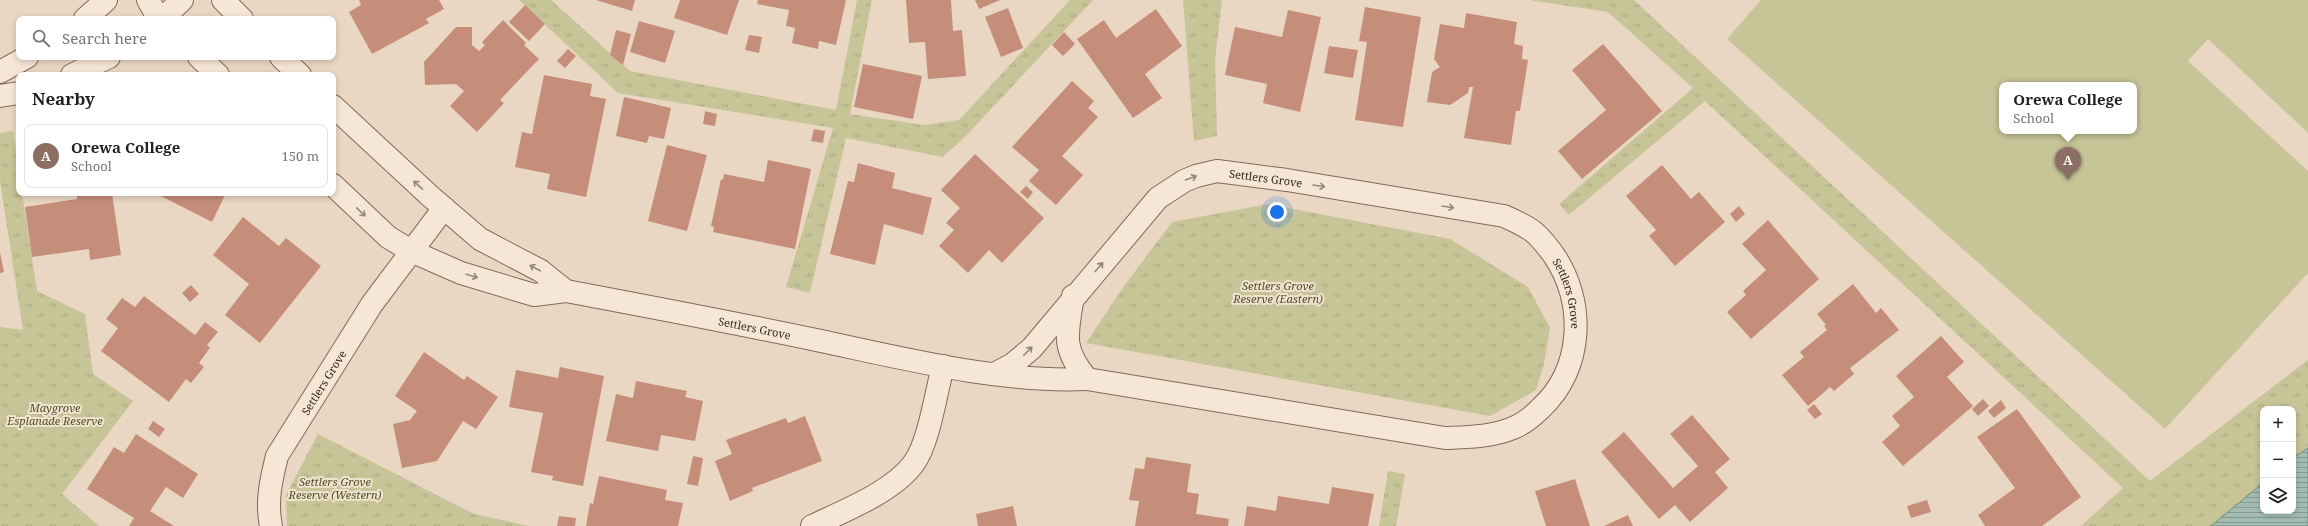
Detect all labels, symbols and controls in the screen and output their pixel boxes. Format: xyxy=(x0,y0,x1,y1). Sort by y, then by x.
search box xyxy=(16,16,336,60)
icon: search xyxy=(30,27,52,49)
text: Search here xyxy=(62,28,147,48)
popup xyxy=(1999,82,2137,134)
text: Nearby xyxy=(32,87,95,110)
text: Orewa College xyxy=(2013,89,2123,109)
text: School xyxy=(2013,109,2054,127)
text: Orewa College xyxy=(71,137,180,157)
text: A xyxy=(41,147,51,165)
text: 150 m xyxy=(282,147,319,165)
pin: A xyxy=(2055,147,2081,180)
text: School xyxy=(71,157,112,175)
street label: Settlers Grove xyxy=(1228,165,1304,190)
one-way arrow xyxy=(1185,174,1197,182)
one-way arrow xyxy=(413,180,423,190)
one-way arrow xyxy=(1313,182,1326,190)
your location xyxy=(1267,202,1287,222)
one-way arrow xyxy=(1441,203,1454,211)
one-way arrow xyxy=(356,207,366,216)
street label: Settlers Grove xyxy=(1550,255,1583,329)
one-way arrow xyxy=(1094,262,1103,272)
one-way arrow xyxy=(529,263,541,271)
one-way arrow xyxy=(465,273,478,280)
park label: Settlers Grove Reserve (Eastern) xyxy=(1232,278,1323,306)
street label: Settlers Grove xyxy=(717,313,792,342)
street label: Settlers Grove xyxy=(297,347,349,417)
one-way arrow xyxy=(1023,347,1032,357)
park label: Maygrove Esplanade Reserve xyxy=(6,400,103,428)
map controls xyxy=(2260,406,2296,514)
button: + xyxy=(2260,406,2296,442)
button: − xyxy=(2260,442,2296,478)
park label: Settlers Grove Reserve (Western) xyxy=(288,474,382,502)
button: layers xyxy=(2260,478,2296,514)

